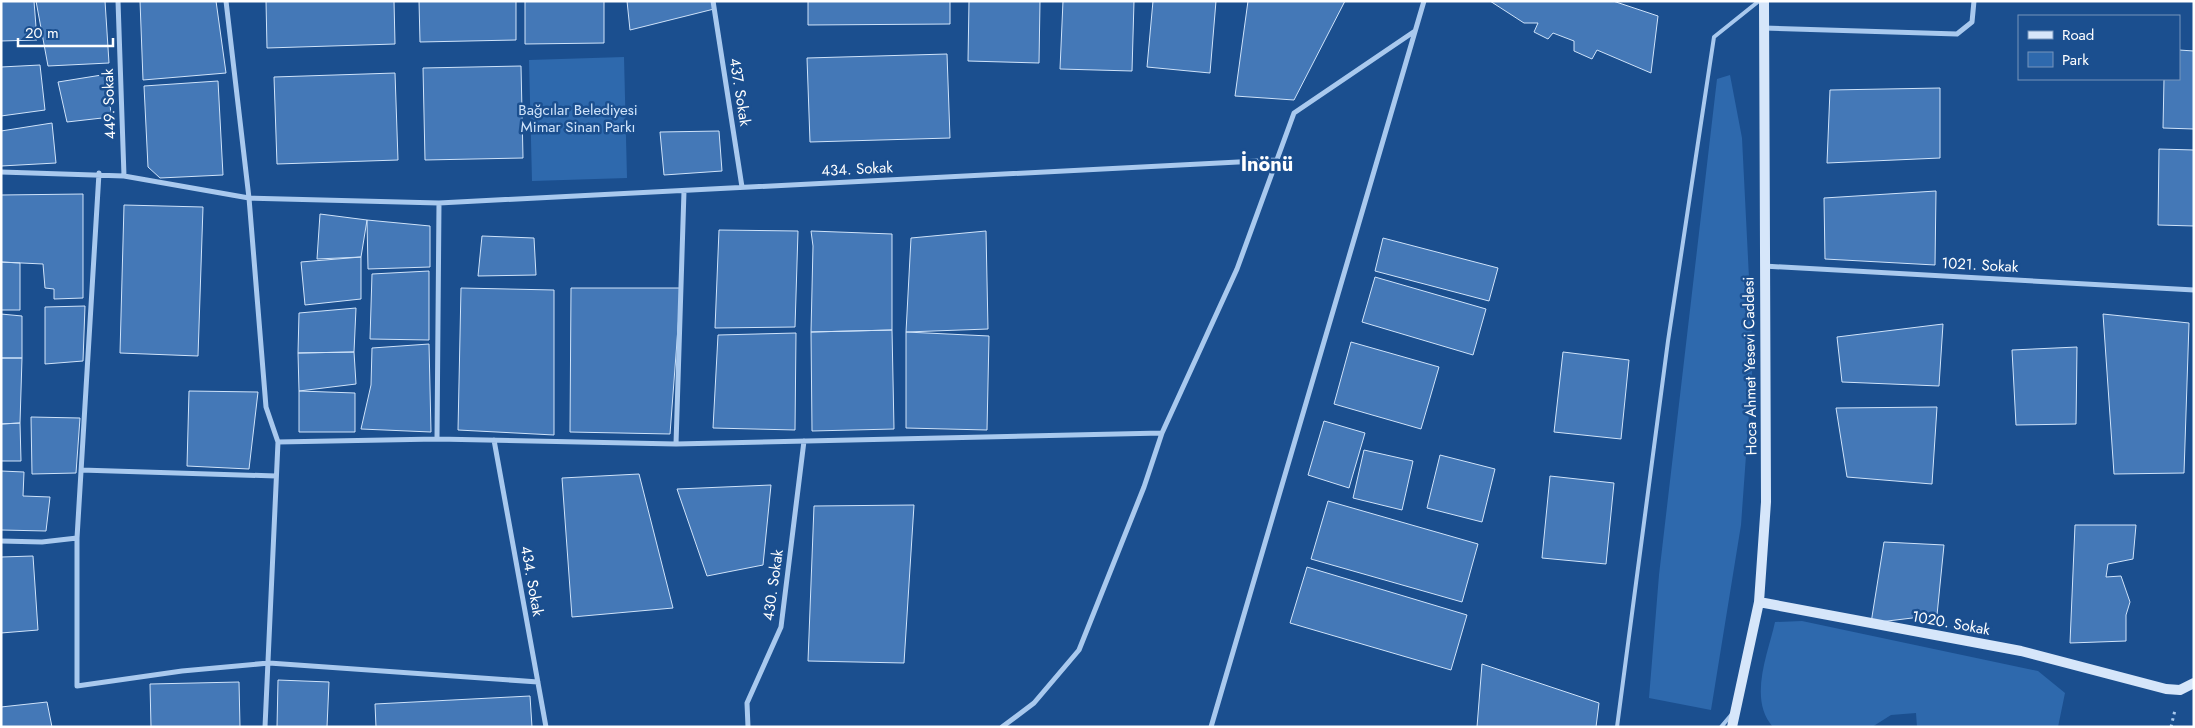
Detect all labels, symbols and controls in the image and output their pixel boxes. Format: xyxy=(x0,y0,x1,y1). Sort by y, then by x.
scale bar xyxy=(18,15,112,47)
legend xyxy=(2018,15,2180,80)
text: 20 m xyxy=(25,22,59,44)
text: Road xyxy=(2062,24,2094,46)
text: Park xyxy=(2062,49,2089,71)
street label: 437. Sokak xyxy=(724,56,756,128)
street label: 449. Sokak xyxy=(97,68,121,140)
park label: Bağcılar Belediyesi Mimar Sinan Parkı xyxy=(518,99,638,138)
district label: İnönü xyxy=(1241,150,1293,179)
street label: 434. Sokak xyxy=(821,156,894,182)
street label: 1021. Sokak xyxy=(1941,252,2019,278)
street label: Hoca Ahmet Yesevi Caddesi xyxy=(1737,277,1763,455)
street label: 434. Sokak xyxy=(515,544,549,619)
street label: 430. Sokak xyxy=(757,548,789,622)
street label: 1020. Sokak xyxy=(1910,605,1992,641)

